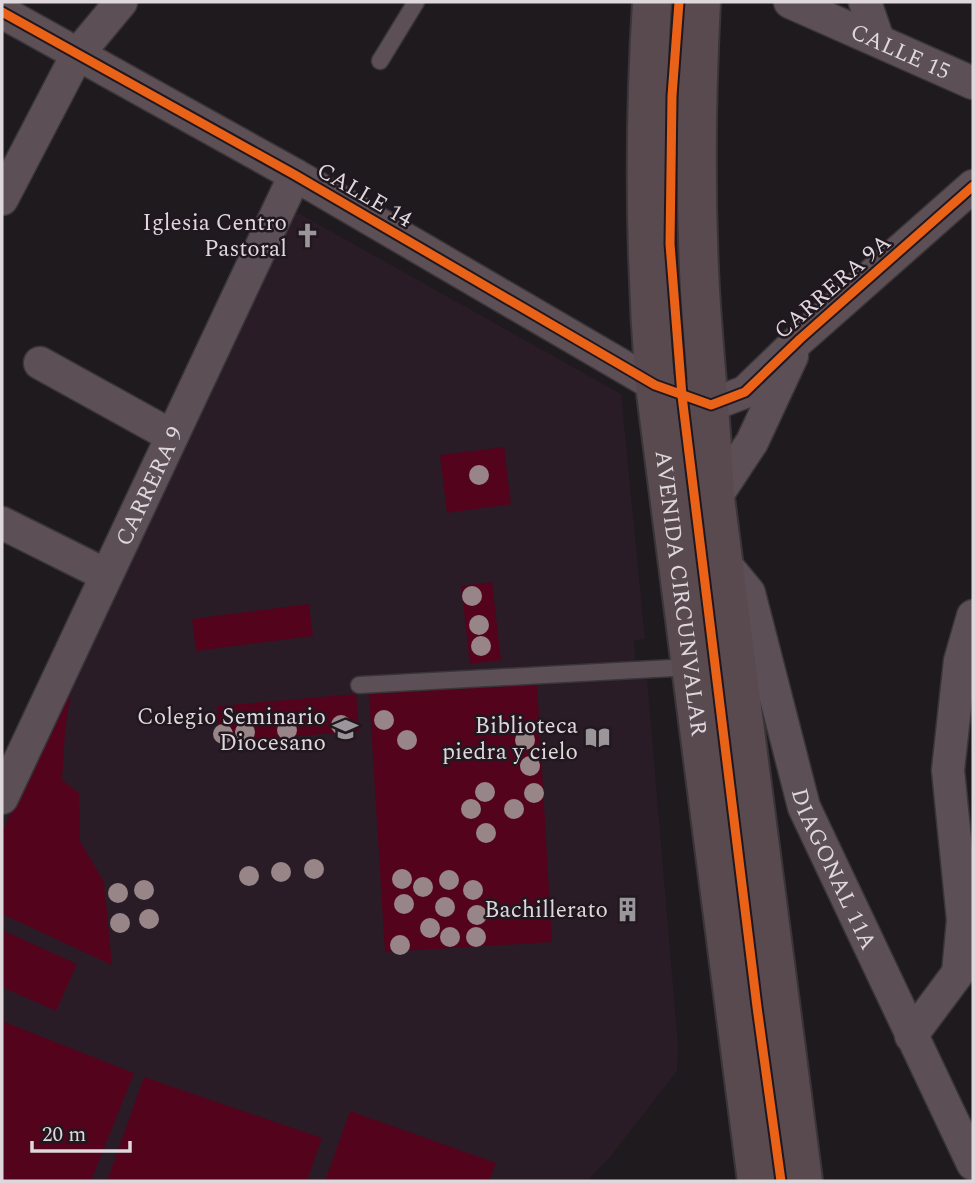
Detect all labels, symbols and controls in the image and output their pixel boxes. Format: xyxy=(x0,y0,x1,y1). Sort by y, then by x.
street label: CALLE 15 xyxy=(845,15,956,90)
street label: CALLE 14 xyxy=(310,154,419,237)
place label: Iglesia Centro Pastoral xyxy=(143,206,287,267)
church icon: Iglesia Centro Pastoral xyxy=(293,221,321,249)
street label: CARRERA 9A xyxy=(766,226,899,348)
street label: CARRERA 9 xyxy=(107,421,193,552)
street label: AVENIDA CIRCUNVALAR xyxy=(645,448,716,739)
place label: Colegio Seminario Diocesano xyxy=(137,700,326,761)
place label: Biblioteca piedra y cielo xyxy=(442,709,578,770)
school or university icon: Colegio Seminario Diocesano xyxy=(332,715,360,743)
library icon: Biblioteca piedra y cielo xyxy=(584,724,612,752)
street label: DIAGONAL 11A xyxy=(781,784,885,956)
place label: Bachillerato xyxy=(484,893,608,928)
building icon: Bachillerato xyxy=(614,895,642,923)
scale bar xyxy=(32,1110,130,1154)
text: 20 m xyxy=(42,1119,86,1151)

